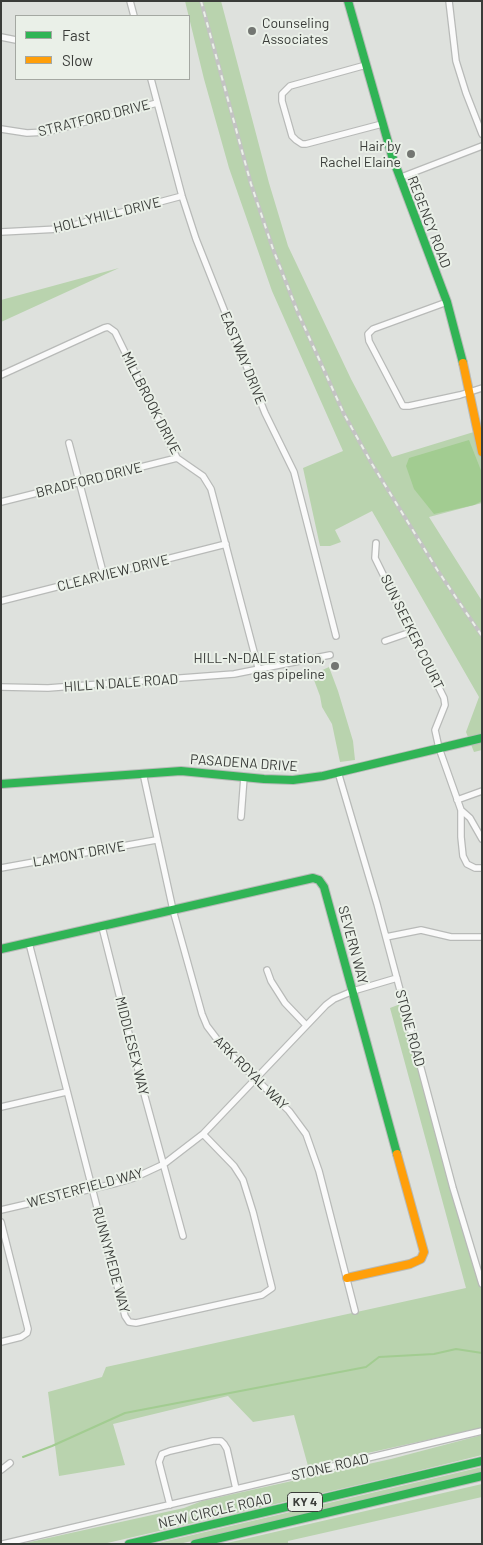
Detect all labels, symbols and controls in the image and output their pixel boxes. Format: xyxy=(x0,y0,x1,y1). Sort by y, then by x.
legend xyxy=(15,15,190,80)
place label: Counseling Associates xyxy=(262,15,329,48)
marker: Counseling Associates xyxy=(246,25,258,37)
text: Fast xyxy=(62,26,90,44)
text: Slow xyxy=(62,51,93,69)
street label: STRATFORD DRIVE xyxy=(36,96,152,140)
place label: Hair by Rachel Elaine xyxy=(320,138,401,170)
marker: Hair by Rachel Elaine xyxy=(405,148,417,160)
street label: REGENCY ROAD xyxy=(404,174,454,270)
street label: HOLLYHILL DRIVE xyxy=(51,194,163,236)
street label: EASTWAY DRIVE xyxy=(217,309,269,407)
street label: MILLBROOK DRIVE xyxy=(118,349,184,457)
street label: BRADFORD DRIVE xyxy=(34,459,144,501)
street label: CLEARVIEW DRIVE xyxy=(55,551,171,595)
street label: SUN SEEKER COURT xyxy=(377,572,447,692)
place label: HILL-N-DALE station, gas pipeline xyxy=(194,650,325,682)
marker: HILL-N-DALE station, gas pipeline xyxy=(329,660,341,672)
street label: HILL N DALE ROAD xyxy=(63,671,179,695)
street label: PASADENA DRIVE xyxy=(190,751,298,775)
street label: LAMONT DRIVE xyxy=(32,838,126,870)
street label: SEVERN WAY xyxy=(334,904,372,986)
street label: STONE ROAD xyxy=(392,988,428,1068)
street label: MIDDLESEX WAY xyxy=(112,995,152,1097)
street label: ARK ROYAL WAY xyxy=(210,1032,292,1114)
street label: WESTERFIELD WAY xyxy=(25,1164,145,1212)
street label: RUNNYMEDE WAY xyxy=(89,1205,133,1315)
street label: STONE ROAD xyxy=(290,1450,370,1484)
street label: NEW CIRCLE ROAD xyxy=(157,1490,273,1532)
road number: KY 4 xyxy=(288,1492,322,1511)

